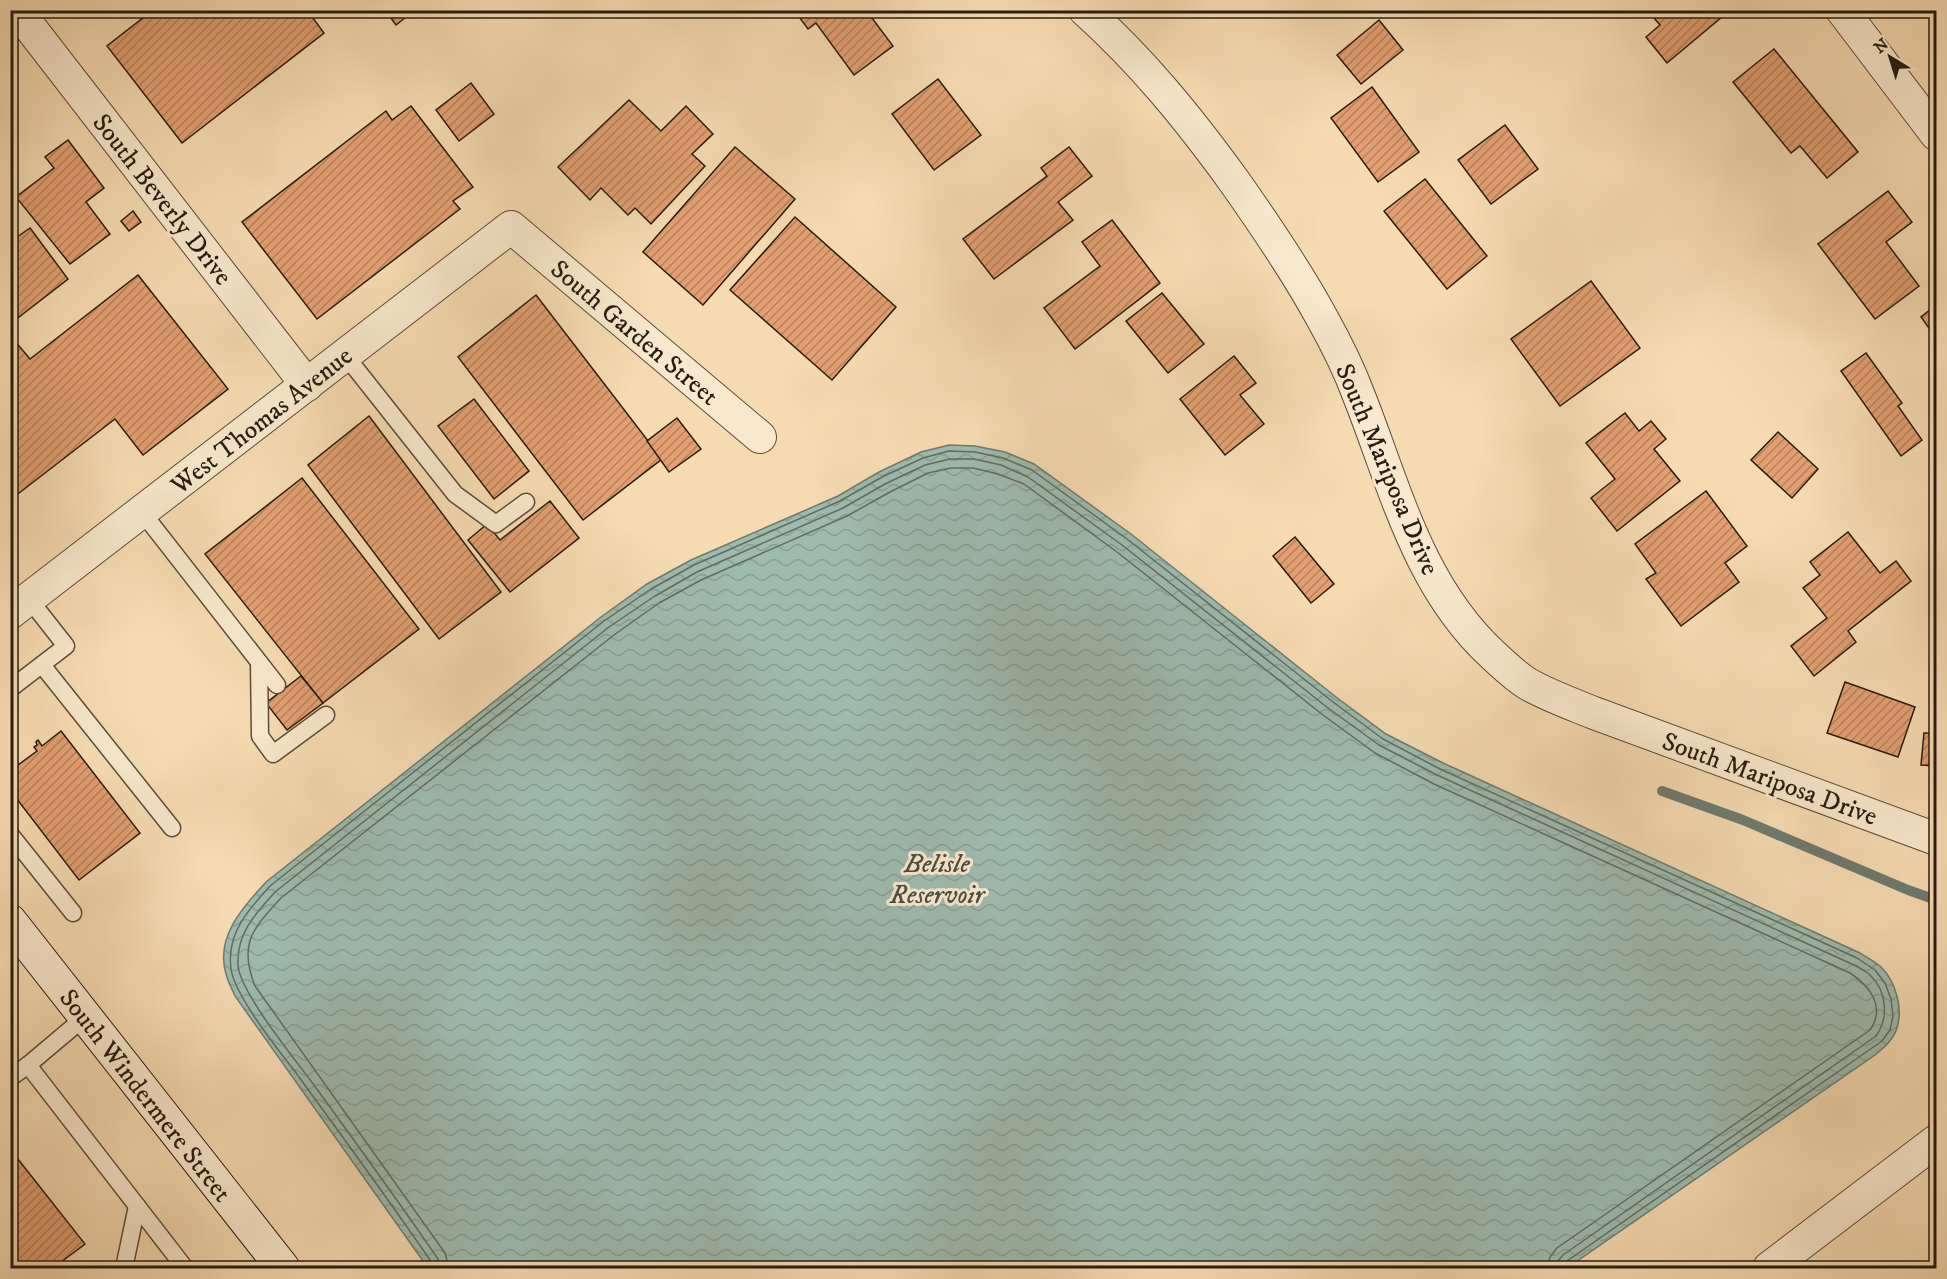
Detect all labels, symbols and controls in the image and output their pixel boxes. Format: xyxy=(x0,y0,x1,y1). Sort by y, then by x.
north arrow xyxy=(1860,27,1920,87)
text: N xyxy=(1870,34,1893,58)
street label: South Beverly Drive xyxy=(85,108,239,292)
street label: South Garden Street xyxy=(543,253,725,413)
street label: West Thomas Avenue xyxy=(164,340,359,503)
street label: South Mariposa Drive xyxy=(1327,359,1446,580)
street label: South Mariposa Drive xyxy=(1657,725,1882,834)
water label: Belisle Reservoir xyxy=(889,847,987,912)
street label: South Windermere Street xyxy=(51,983,238,1209)

